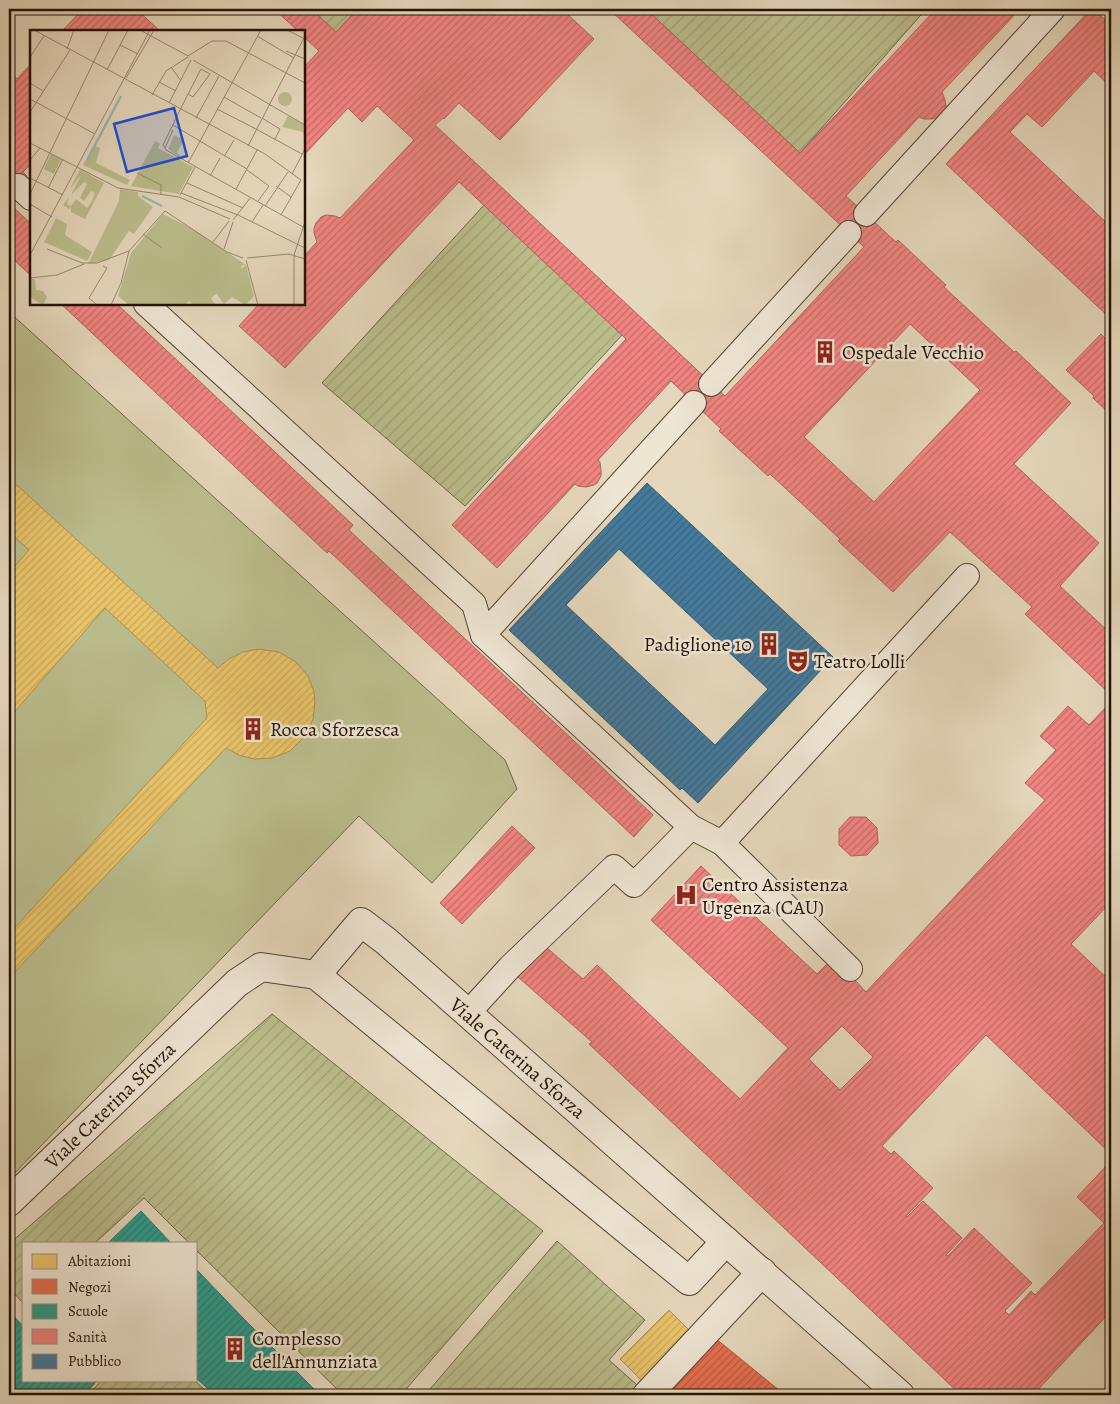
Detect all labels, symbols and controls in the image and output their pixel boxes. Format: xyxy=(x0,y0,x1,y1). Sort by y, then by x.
inset map xyxy=(30,30,305,305)
building icon: Ospedale Vecchio xyxy=(812,339,838,365)
place label: Ospedale Vecchio xyxy=(842,339,984,366)
place label: Padiglione 10 xyxy=(644,631,752,658)
building icon: Padiglione 10 xyxy=(756,631,782,657)
theatre icon: Teatro Lolli xyxy=(785,648,811,674)
place label: Teatro Lolli xyxy=(814,648,905,675)
building icon: Rocca Sforzesca xyxy=(240,716,266,742)
place label: Rocca Sforzesca xyxy=(270,716,400,743)
place label: Centro Assistenza Urgenza (CAU) xyxy=(702,871,849,921)
hospital icon: Centro Assistenza Urgenza (CAU) xyxy=(673,882,699,908)
street label: Viale Caterina Sforza xyxy=(443,991,592,1125)
street label: Viale Caterina Sforza xyxy=(38,1035,182,1176)
legend xyxy=(22,1242,198,1382)
text: Abitazioni xyxy=(67,1251,131,1271)
text: Negozi xyxy=(68,1277,111,1297)
text: Scuole xyxy=(68,1301,108,1321)
place label: Complesso dell'Annunziata xyxy=(252,1325,379,1375)
text: Sanità xyxy=(68,1327,107,1347)
building icon: Complesso dell'Annunziata xyxy=(222,1336,248,1362)
text: Pubblico xyxy=(68,1351,121,1371)

